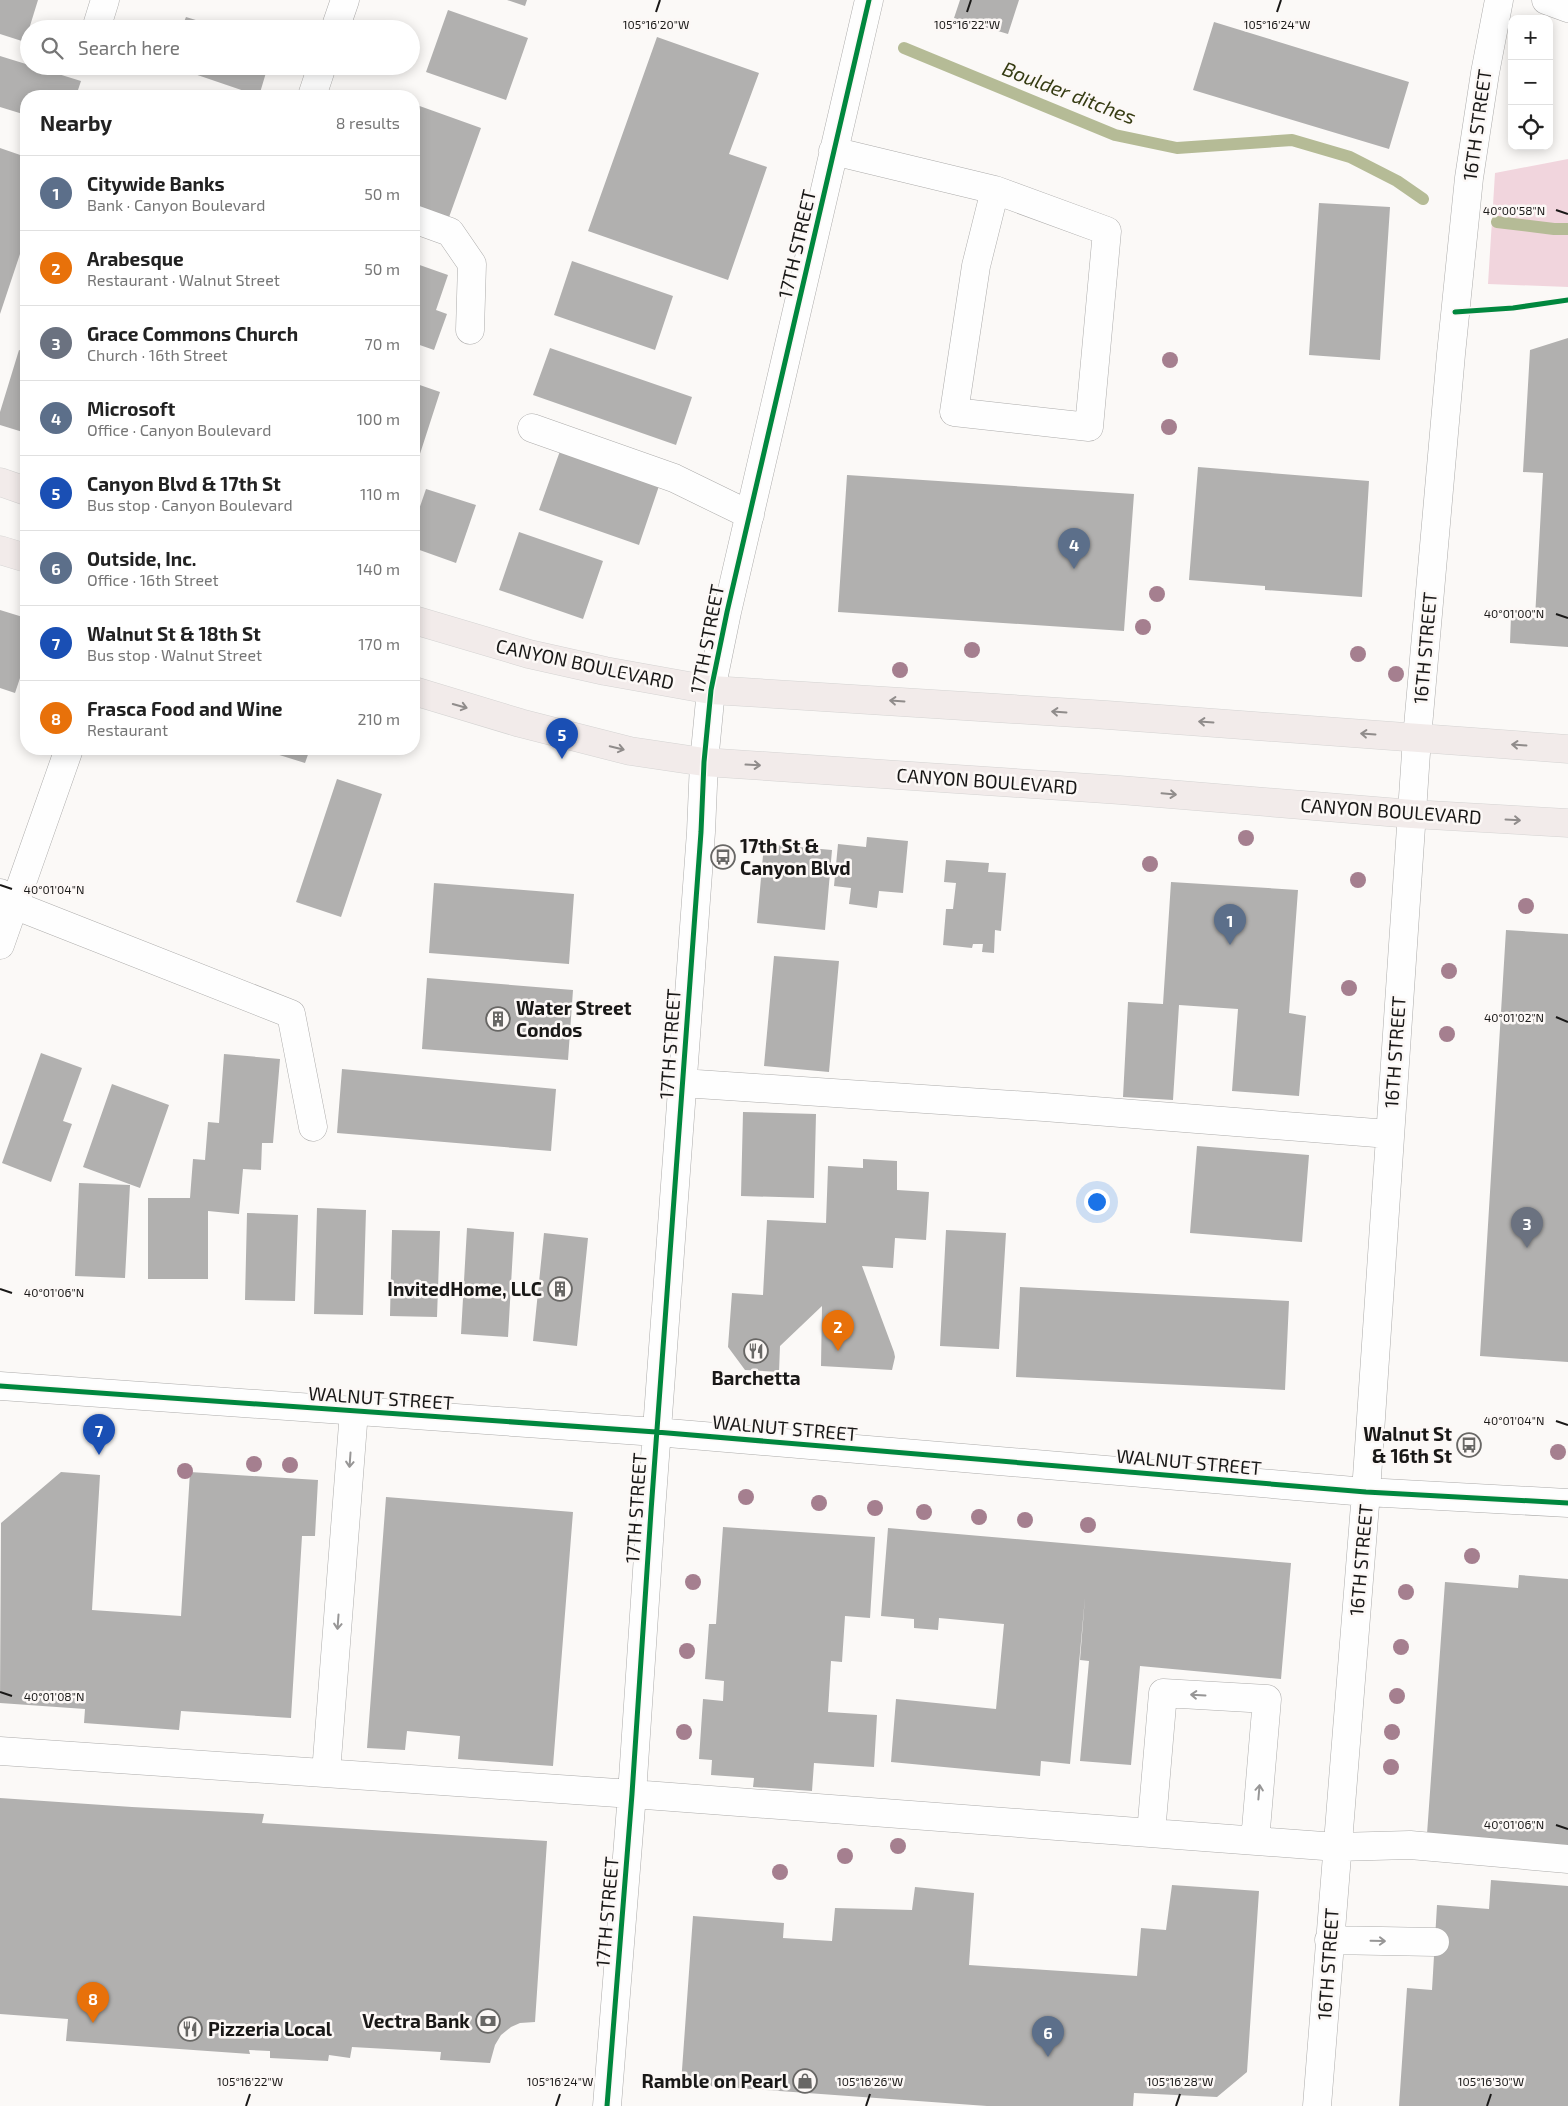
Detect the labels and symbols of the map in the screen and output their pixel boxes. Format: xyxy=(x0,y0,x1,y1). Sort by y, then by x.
text: 105°16'20"W xyxy=(623,17,689,31)
text: 105°16'22"W xyxy=(934,17,1000,31)
text: 105°16'24"W xyxy=(1244,17,1310,31)
water label: Boulder ditches xyxy=(999,56,1139,129)
street label: 16TH STREET xyxy=(1457,68,1496,182)
street label: 17TH STREET xyxy=(773,187,820,301)
text: 40°00'58"N xyxy=(1483,203,1545,217)
pin: 4 xyxy=(1058,528,1090,569)
street label: 17TH STREET xyxy=(685,582,728,696)
street label: 16TH STREET xyxy=(1408,591,1441,705)
text: 40°01'00"N xyxy=(1484,606,1544,620)
street label: CANYON BOULEVARD xyxy=(494,633,676,694)
one-way arrow xyxy=(889,697,905,706)
one-way arrow xyxy=(452,702,468,711)
one-way arrow xyxy=(1051,707,1067,716)
one-way arrow xyxy=(1198,717,1214,727)
pin: 5 xyxy=(546,718,578,759)
one-way arrow xyxy=(1360,729,1376,739)
one-way arrow xyxy=(1512,741,1528,750)
one-way arrow xyxy=(609,744,625,753)
one-way arrow xyxy=(744,761,760,770)
street label: CANYON BOULEVARD xyxy=(896,763,1078,798)
one-way arrow xyxy=(1161,789,1177,799)
street label: CANYON BOULEVARD xyxy=(1300,793,1482,828)
one-way arrow xyxy=(1505,816,1521,825)
place label: 17th St & Canyon Blvd xyxy=(740,834,851,880)
bus stop icon: 17th St & Canyon Blvd xyxy=(710,844,736,870)
text: 40°01'04"N xyxy=(24,882,84,896)
pin: 1 xyxy=(1214,904,1246,945)
street label: 17TH STREET xyxy=(654,988,685,1100)
street label: 16TH STREET xyxy=(1379,995,1410,1109)
place label: Water Street Condos xyxy=(516,996,632,1041)
building icon: Water Street Condos xyxy=(485,1006,511,1032)
text: 40°01'02"N xyxy=(1484,1010,1544,1024)
your location xyxy=(1084,1189,1110,1215)
pin: 3 xyxy=(1511,1207,1543,1248)
building icon: InvitedHome, LLC xyxy=(547,1276,573,1302)
place label: InvitedHome, LLC xyxy=(387,1277,542,1300)
text: 40°01'06"N xyxy=(24,1285,84,1299)
pin: 2 xyxy=(822,1310,854,1351)
restaurant icon: Barchetta xyxy=(743,1338,769,1364)
place label: Barchetta xyxy=(711,1366,801,1389)
street label: WALNUT STREET xyxy=(307,1381,455,1414)
street label: WALNUT STREET xyxy=(711,1410,859,1445)
text: 40°01'04"N xyxy=(1484,1413,1544,1427)
pin: 7 xyxy=(83,1414,115,1455)
place label: Walnut St & 16th St xyxy=(1363,1422,1452,1467)
bus stop icon: Walnut St & 16th St xyxy=(1456,1432,1482,1458)
street label: WALNUT STREET xyxy=(1115,1444,1263,1479)
one-way arrow xyxy=(346,1451,355,1467)
street label: 17TH STREET xyxy=(620,1452,651,1564)
street label: 16TH STREET xyxy=(1344,1503,1377,1617)
one-way arrow xyxy=(333,1614,343,1630)
text: 40°01'08"N xyxy=(24,1689,84,1703)
one-way arrow xyxy=(1190,1691,1206,1700)
one-way arrow xyxy=(1255,1784,1264,1800)
text: 40°01'06"N xyxy=(1484,1817,1544,1831)
street label: 17TH STREET xyxy=(590,1856,623,1968)
street label: 16TH STREET xyxy=(1312,1907,1343,2021)
one-way arrow xyxy=(1370,1936,1386,1946)
pin: 8 xyxy=(77,1982,109,2023)
bank icon: Vectra Bank xyxy=(475,2008,501,2034)
place label: Vectra Bank xyxy=(362,2009,470,2032)
restaurant icon: Pizzeria Local xyxy=(177,2016,203,2042)
pin: 6 xyxy=(1032,2016,1064,2057)
place label: Pizzeria Local xyxy=(208,2017,333,2040)
shop icon: Ramble on Pearl xyxy=(792,2068,818,2094)
place label: Ramble on Pearl xyxy=(641,2069,789,2092)
text: 105°16'22"W xyxy=(217,2074,283,2088)
text: 105°16'24"W xyxy=(527,2074,593,2088)
text: 105°16'26"W xyxy=(837,2074,903,2088)
text: 105°16'28"W xyxy=(1147,2074,1213,2088)
text: 105°16'30"W xyxy=(1458,2074,1524,2088)

